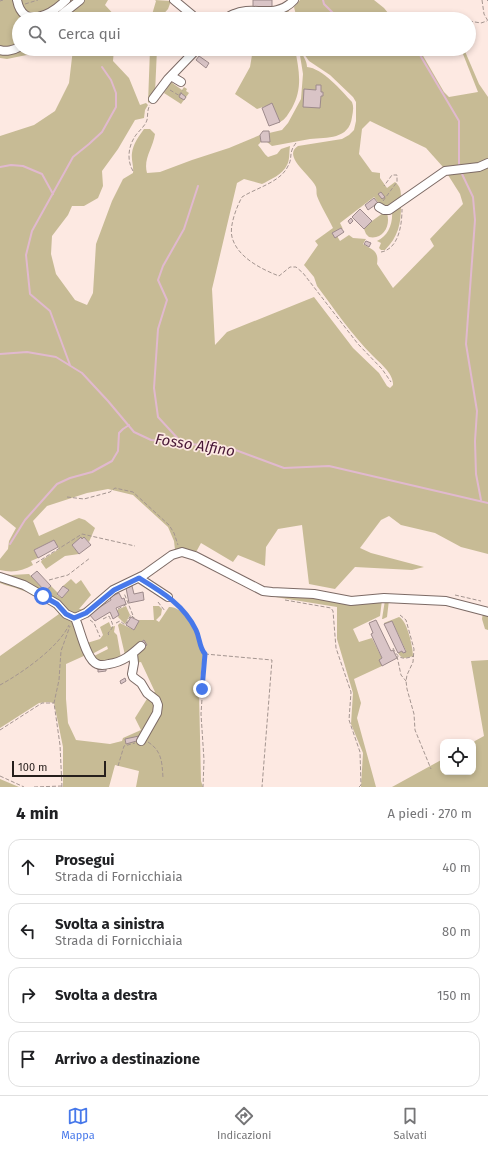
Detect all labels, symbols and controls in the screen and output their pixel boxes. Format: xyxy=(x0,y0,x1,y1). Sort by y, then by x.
search box xyxy=(12,12,476,56)
icon: search xyxy=(26,23,48,45)
text: Cerca qui xyxy=(58,25,121,43)
water label: Fosso Alfino xyxy=(154,430,236,460)
route start xyxy=(34,587,52,605)
route end xyxy=(193,680,211,698)
map controls xyxy=(440,739,476,775)
button: locate xyxy=(440,739,476,775)
scale bar xyxy=(12,759,106,778)
text: 100 m xyxy=(18,761,47,774)
text: 4 min xyxy=(16,803,59,824)
text: A piedi · 270 m xyxy=(387,806,472,821)
text: Prosegui xyxy=(55,851,114,869)
icon: ahead xyxy=(17,856,39,878)
text: 40 m xyxy=(442,860,471,875)
text: Strada di Fornicchiaia xyxy=(55,869,183,884)
text: Svolta a sinistra xyxy=(55,915,165,933)
icon: left xyxy=(17,920,39,942)
text: 80 m xyxy=(442,924,471,939)
text: Strada di Fornicchiaia xyxy=(55,933,183,948)
icon: right xyxy=(17,984,39,1006)
text: Svolta a destra xyxy=(55,986,157,1004)
text: 150 m xyxy=(437,988,471,1003)
icon: arrive xyxy=(17,1048,39,1070)
text: Arrivo a destinazione xyxy=(55,1050,200,1068)
tab: Mappa xyxy=(61,1105,95,1142)
tab: Indicazioni xyxy=(217,1105,271,1142)
tab: Salvati xyxy=(394,1105,427,1142)

